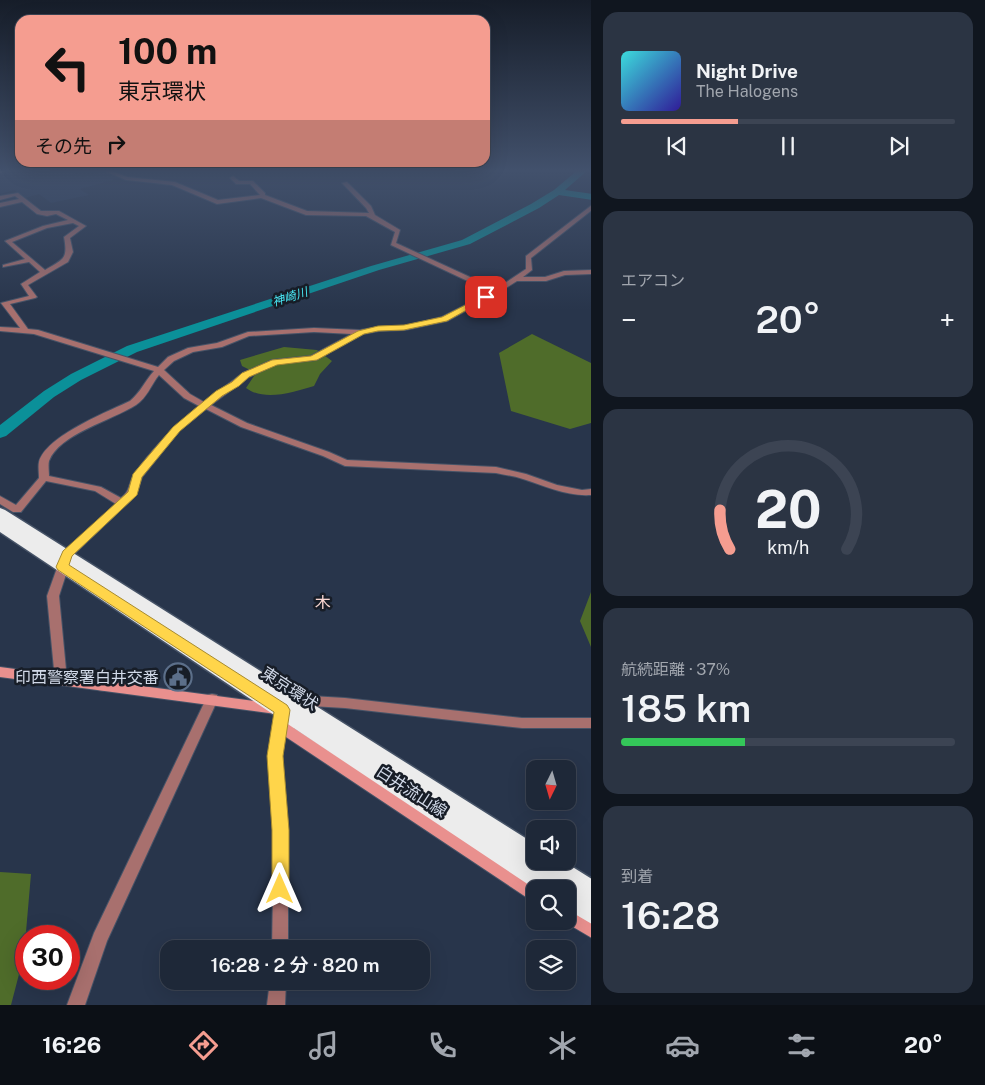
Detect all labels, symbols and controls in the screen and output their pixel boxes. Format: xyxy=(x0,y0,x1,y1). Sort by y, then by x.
text: 100 m xyxy=(118,31,217,72)
icon: left xyxy=(35,35,100,100)
text: Night Drive xyxy=(696,60,798,82)
text: 東京環状 xyxy=(118,78,206,104)
text: The Halogens xyxy=(696,82,798,101)
icon: right xyxy=(102,130,130,158)
icon: previous xyxy=(663,132,691,160)
icon: pause xyxy=(774,132,802,160)
icon: next xyxy=(885,132,913,160)
text: その先 xyxy=(35,135,92,157)
text: エアコン xyxy=(621,271,685,290)
pin xyxy=(465,276,507,318)
icon: arrive xyxy=(472,283,500,311)
water label: 神崎川 xyxy=(271,284,311,309)
text: 20° xyxy=(755,297,821,342)
text: − xyxy=(621,303,637,336)
text: + xyxy=(939,303,955,336)
text: 20 xyxy=(755,479,821,540)
text: km/h xyxy=(767,537,809,558)
district label: 木 xyxy=(315,593,331,612)
text: 航続距離 · 37% xyxy=(621,660,730,679)
public building icon: 印西警察署白井交番 xyxy=(163,662,193,692)
street label: 東京環状 xyxy=(258,663,322,714)
place label: 印西警察署白井交番 xyxy=(15,668,159,687)
text: 185 km xyxy=(621,686,751,731)
north arrow xyxy=(526,760,576,810)
map controls xyxy=(526,760,576,990)
street label: 白井流山線 xyxy=(373,762,450,821)
button: sound xyxy=(526,820,576,870)
position arrow xyxy=(253,862,305,914)
text: 到着 xyxy=(621,867,653,886)
button: search xyxy=(526,880,576,930)
text: 16:28 xyxy=(621,893,720,938)
speed limit sign: 30 xyxy=(15,925,80,990)
button: layers xyxy=(526,940,576,990)
text: 16:28 · 2 分 · 820 m xyxy=(210,954,380,976)
icon: directions xyxy=(186,1028,221,1063)
icon: music xyxy=(306,1028,341,1063)
icon: phone xyxy=(425,1028,460,1063)
icon: climate xyxy=(545,1028,580,1063)
icon: car xyxy=(665,1028,700,1063)
icon: filters xyxy=(784,1028,819,1063)
text: 16:26 xyxy=(42,1032,101,1058)
text: 20° xyxy=(904,1032,943,1058)

